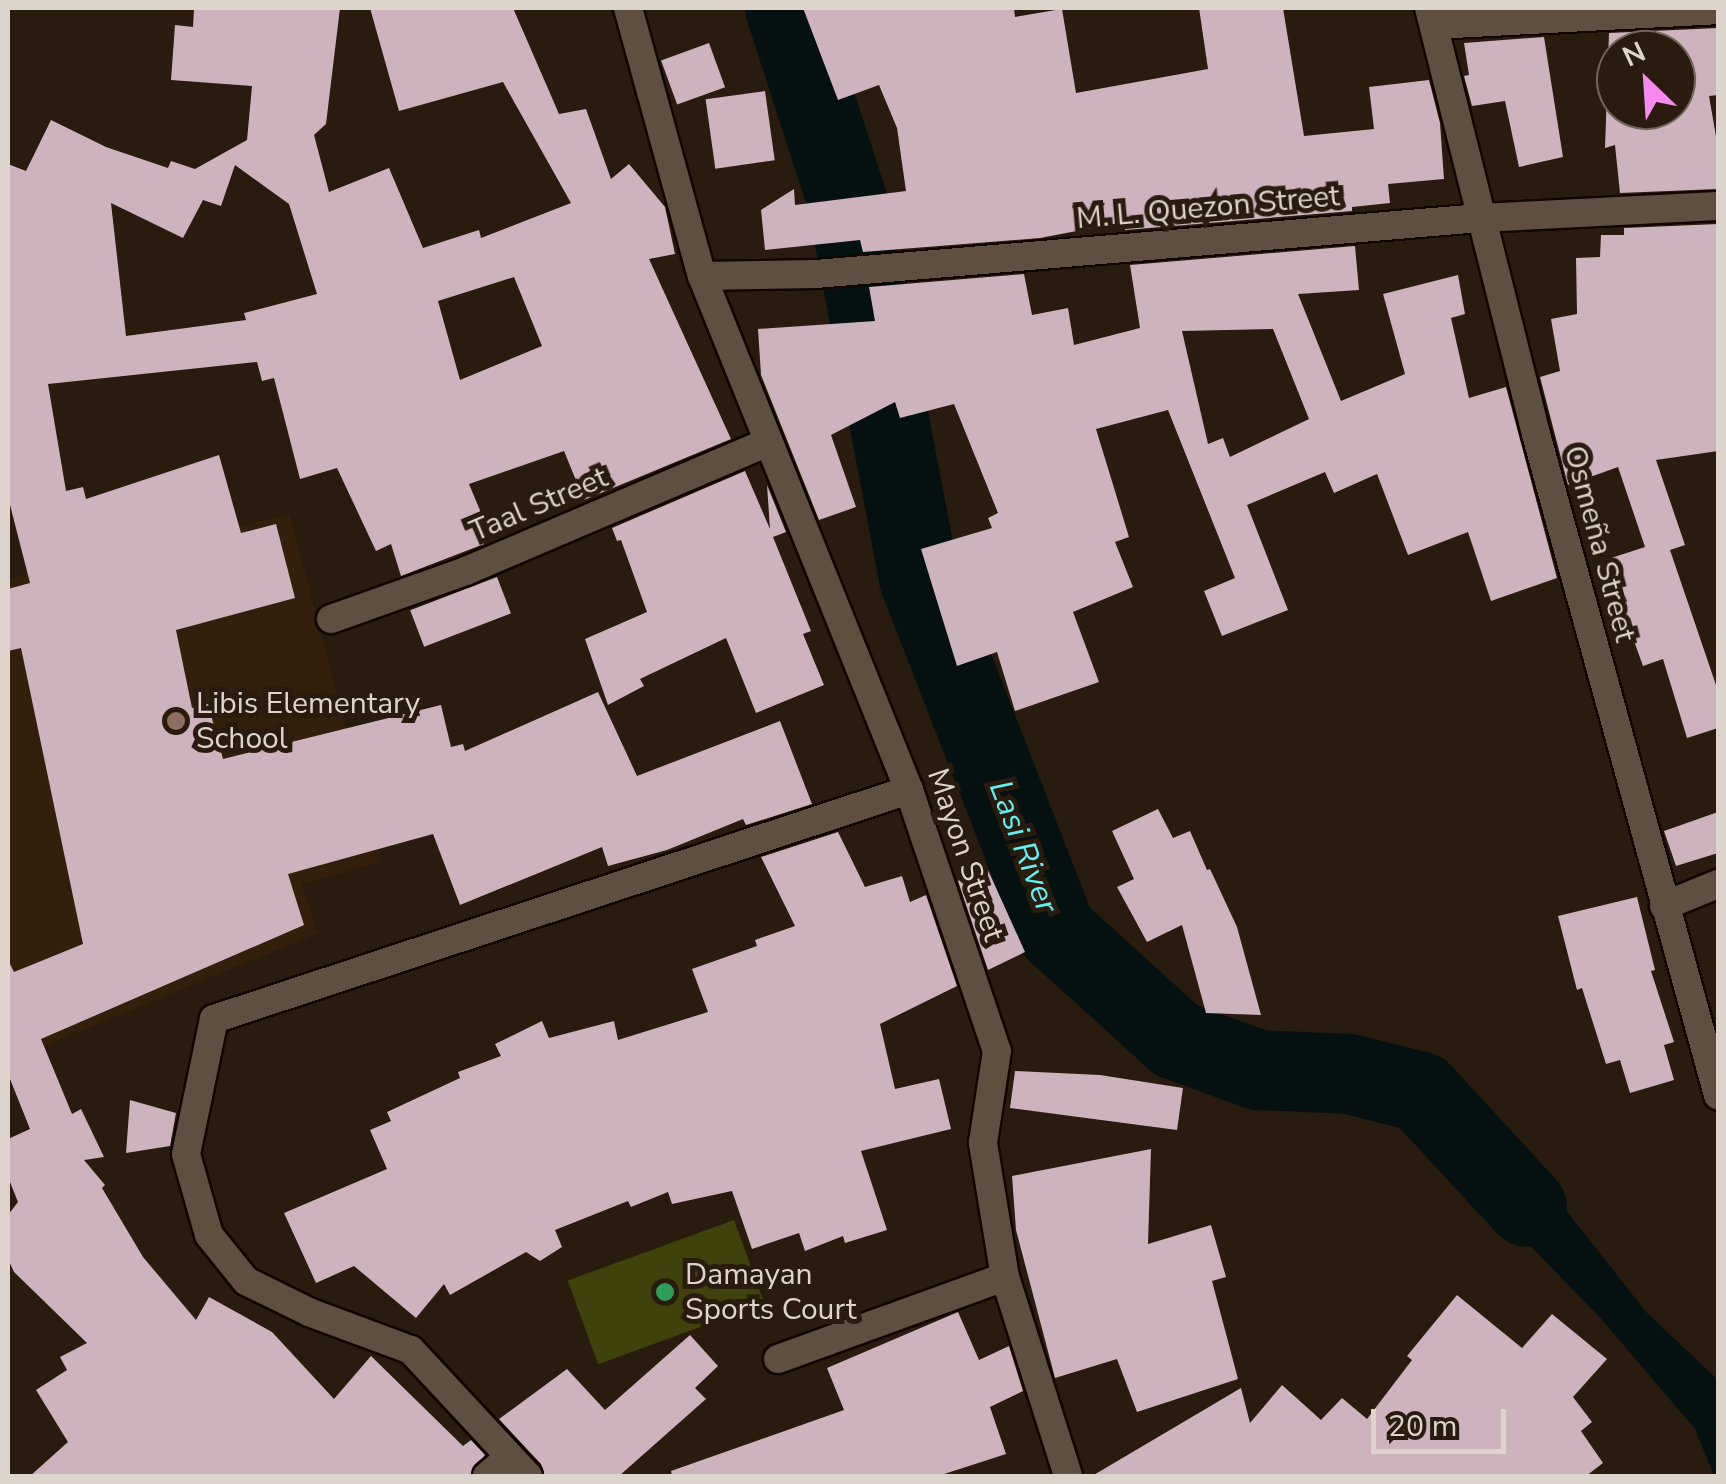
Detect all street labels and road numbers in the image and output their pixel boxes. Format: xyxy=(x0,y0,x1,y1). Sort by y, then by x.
street label: M. L. Quezon Street xyxy=(1075,179,1341,237)
street label: Osmeña Street xyxy=(1556,442,1642,646)
street label: Taal Street xyxy=(465,460,613,550)
street label: Mayon Street xyxy=(919,764,1011,946)

